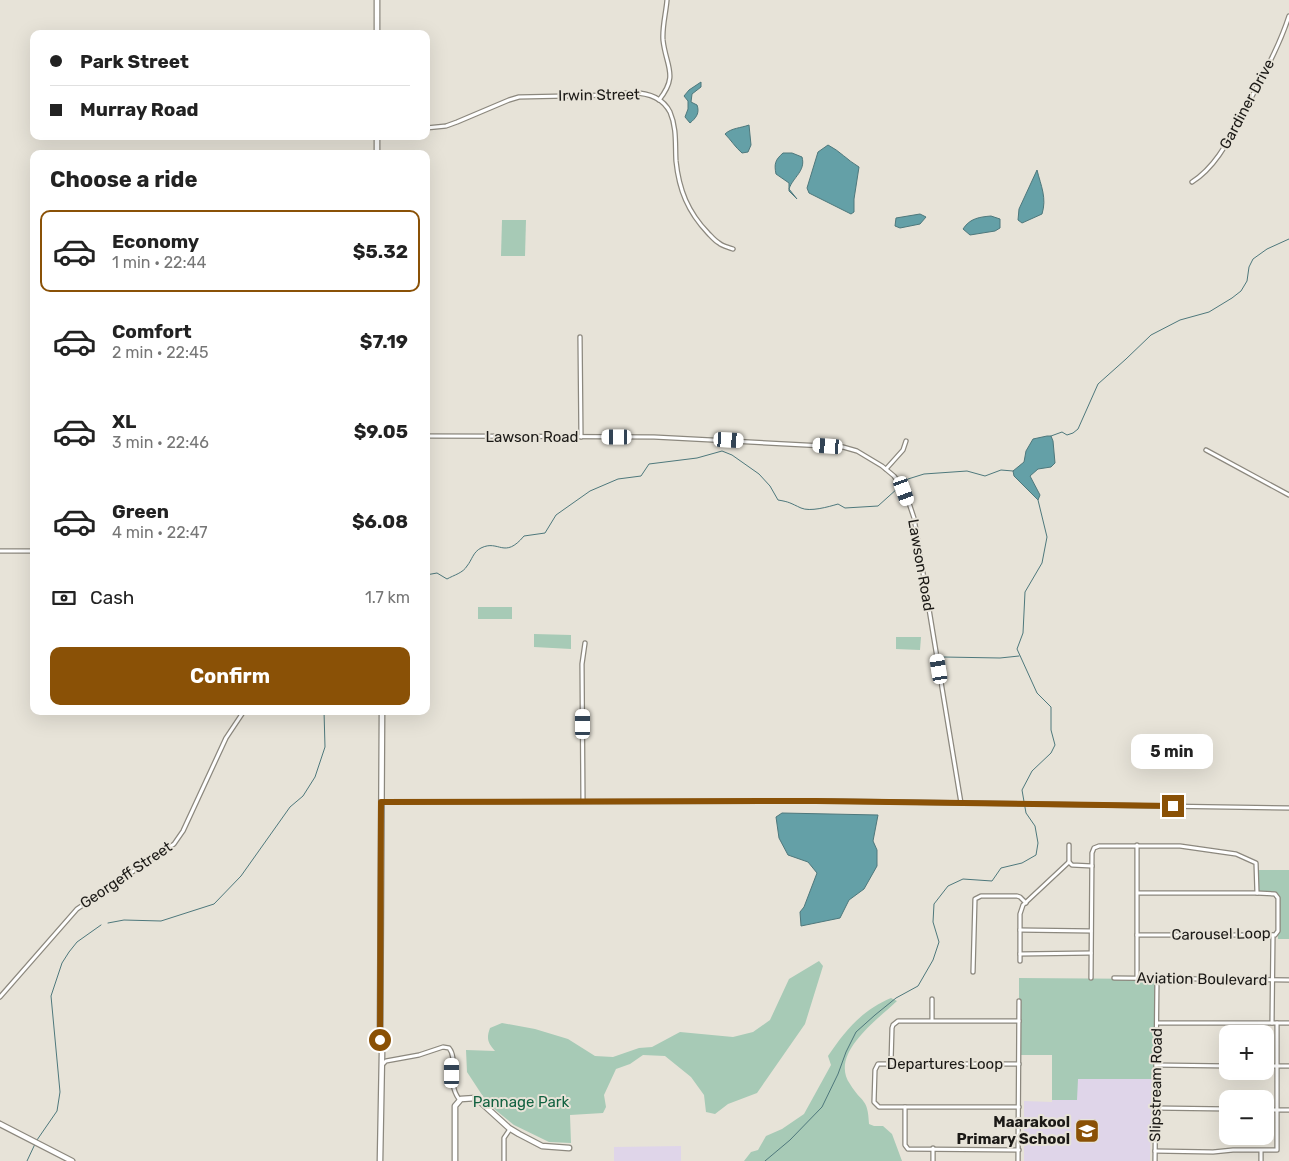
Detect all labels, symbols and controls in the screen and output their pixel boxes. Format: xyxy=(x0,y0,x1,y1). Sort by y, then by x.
text: Park Street xyxy=(80,50,189,73)
street label: Gardiner Drive xyxy=(1216,56,1278,152)
street label: Irwin Street xyxy=(558,85,640,105)
text: Murray Road xyxy=(80,98,199,121)
text: Choose a ride xyxy=(50,166,197,193)
icon: car xyxy=(52,229,97,274)
text: Economy xyxy=(112,230,199,253)
text: $5.32 xyxy=(353,240,408,263)
text: 1 min · 22:44 xyxy=(112,253,206,272)
icon: car xyxy=(52,319,97,364)
text: Comfort xyxy=(112,320,192,343)
text: $7.19 xyxy=(360,330,408,353)
text: 2 min · 22:45 xyxy=(112,343,209,362)
icon: car xyxy=(52,409,97,454)
text: XL xyxy=(112,410,136,433)
text: $9.05 xyxy=(354,420,408,443)
street label: Lawson Road xyxy=(485,428,579,446)
car xyxy=(602,430,632,445)
car xyxy=(713,432,744,448)
text: 3 min · 22:46 xyxy=(112,433,209,452)
car xyxy=(812,437,843,455)
car xyxy=(891,474,916,508)
icon: car xyxy=(52,499,97,544)
text: Green xyxy=(112,500,169,523)
text: $6.08 xyxy=(352,510,408,533)
street label: Lawson Road xyxy=(904,518,938,612)
text: 4 min · 22:47 xyxy=(112,523,208,542)
icon: cash xyxy=(50,584,78,612)
text: Cash xyxy=(90,586,134,609)
text: 1.7 km xyxy=(365,588,410,607)
button: Confirm xyxy=(50,647,410,705)
car xyxy=(929,653,948,685)
car xyxy=(575,709,590,739)
callout: 5 min xyxy=(1132,734,1214,768)
text: 5 min xyxy=(1150,742,1194,761)
route end xyxy=(1162,795,1184,817)
street label: Georgeff Street xyxy=(77,838,176,912)
street label: Carousel Loop xyxy=(1171,924,1271,944)
street label: Aviation Boulevard xyxy=(1136,969,1268,989)
map controls xyxy=(1219,1025,1274,1145)
button: + xyxy=(1219,1025,1274,1080)
street label: Slipstream Road xyxy=(1146,1028,1166,1142)
route start xyxy=(369,1029,391,1051)
street label: Departures Loop xyxy=(887,1055,1003,1073)
car xyxy=(444,1058,459,1088)
button: − xyxy=(1219,1090,1274,1145)
park label: Pannage Park xyxy=(473,1093,569,1111)
place label: Maarakool Primary School xyxy=(956,1113,1070,1148)
school or university icon: Maarakool Primary School xyxy=(1074,1118,1100,1144)

